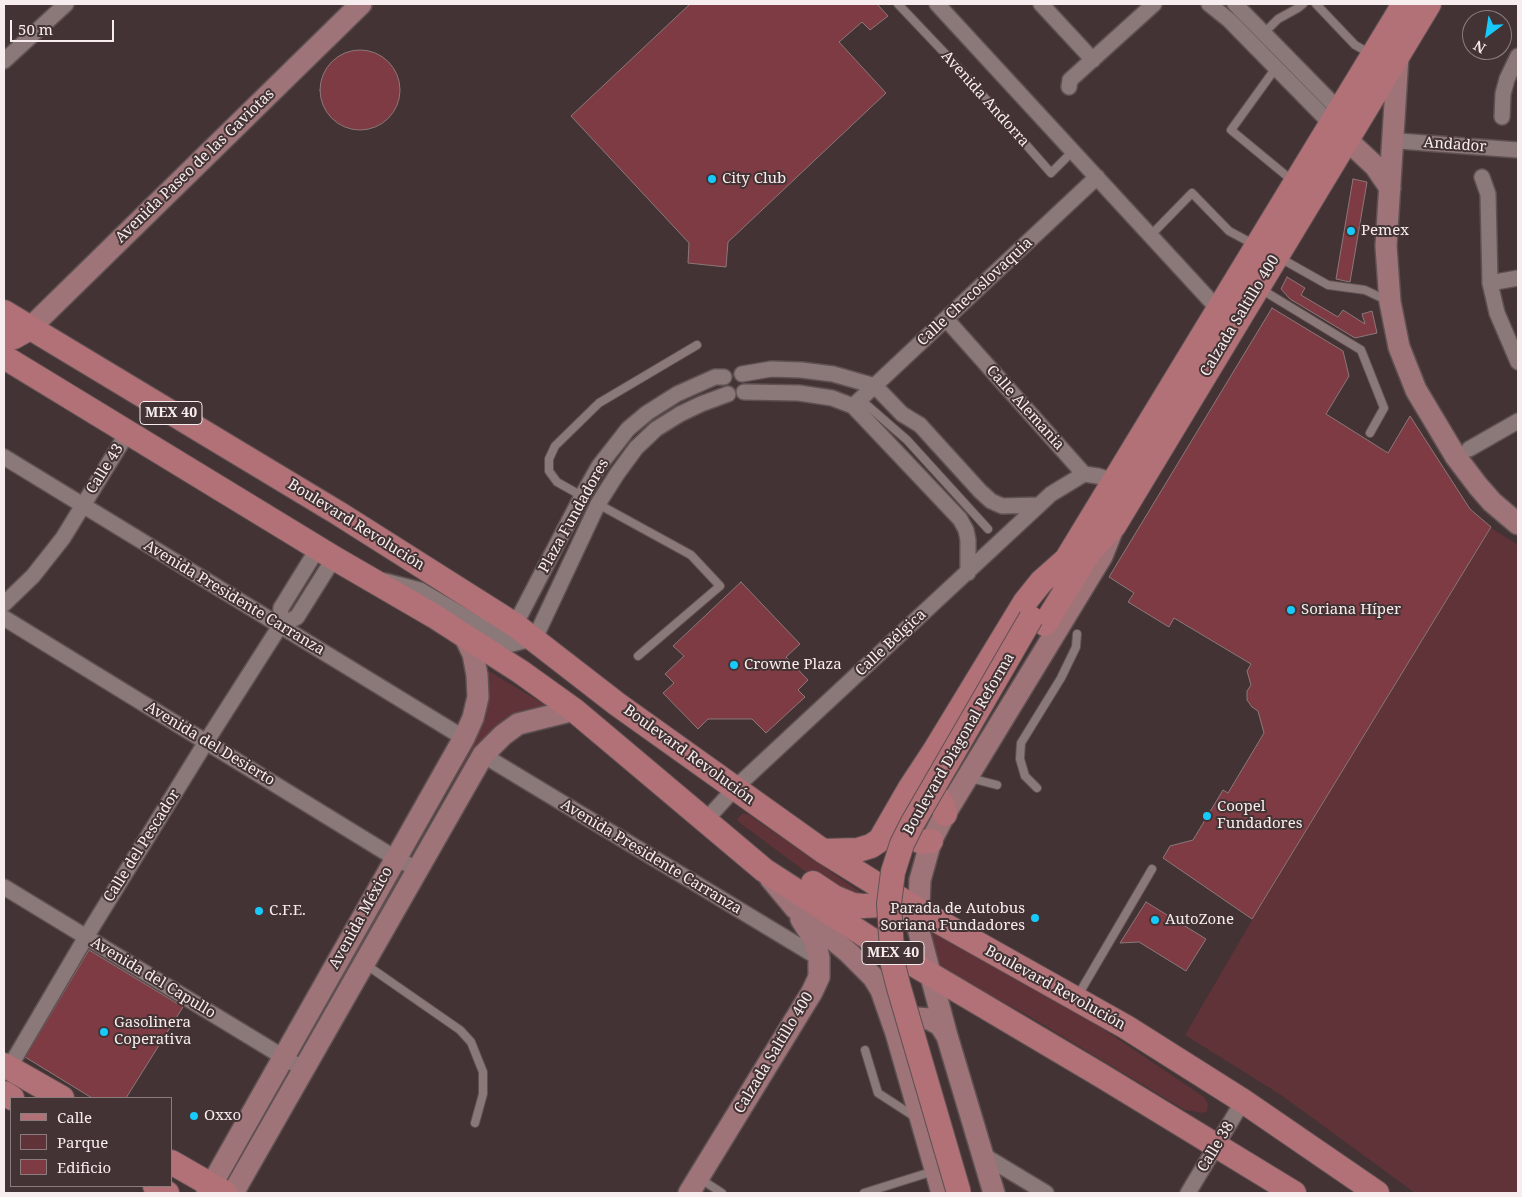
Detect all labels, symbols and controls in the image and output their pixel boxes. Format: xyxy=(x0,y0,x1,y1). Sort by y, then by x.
scale bar xyxy=(12,10,116,42)
north arrow xyxy=(1462,10,1512,60)
text: 50 m xyxy=(18,19,53,39)
text: N xyxy=(1470,36,1489,58)
street label: Avenida Andorra xyxy=(937,47,1033,151)
street label: Avenida Paseo de las Gaviotas xyxy=(112,85,278,247)
street label: Andador xyxy=(1423,134,1487,156)
place label: City Club xyxy=(722,170,786,188)
marker: City Club xyxy=(706,173,718,185)
place label: Pemex xyxy=(1361,222,1409,240)
marker: Pemex xyxy=(1345,225,1357,237)
street label: Calle Checoslovaquia xyxy=(914,234,1036,350)
street label: Calzada Saltillo 400 xyxy=(1197,252,1283,380)
street label: Calle Alemania xyxy=(982,362,1068,454)
road number: MEX 40 xyxy=(140,402,202,424)
street label: Calle 43 xyxy=(83,441,127,497)
street label: Plaza Fundadores xyxy=(535,456,613,576)
street label: Boulevard Revolución xyxy=(284,476,428,574)
street label: Avenida Presidente Carranza xyxy=(140,537,328,659)
place label: Soriana Híper xyxy=(1301,601,1401,619)
marker: Soriana Híper xyxy=(1285,604,1297,616)
street label: Calle Bélgica xyxy=(852,606,930,680)
street label: Boulevard Diagonal Reforma xyxy=(899,650,1019,838)
place label: Crowne Plaza xyxy=(744,656,842,674)
marker: Crowne Plaza xyxy=(728,659,740,671)
street label: Avenida del Desierto xyxy=(142,698,278,790)
street label: Boulevard Revolución xyxy=(620,701,758,809)
street label: Calle del Pescador xyxy=(100,786,184,906)
street label: Avenida Presidente Carranza xyxy=(557,796,745,918)
place label: Coopel Fundadores xyxy=(1217,798,1302,833)
marker: Coopel Fundadores xyxy=(1201,810,1213,822)
street label: Avenida México xyxy=(325,864,397,972)
place label: Parada de Autobus Soriana Fundadores xyxy=(880,900,1025,935)
place label: C.F.E. xyxy=(269,902,306,920)
marker: C.F.E. xyxy=(253,905,265,917)
place label: AutoZone xyxy=(1165,911,1234,929)
marker: Parada de Autobus Soriana Fundadores xyxy=(1029,912,1041,924)
marker: AutoZone xyxy=(1149,914,1161,926)
street label: Avenida del Capullo xyxy=(87,934,219,1022)
road number: MEX 40 xyxy=(862,941,924,964)
street label: Boulevard Revolución xyxy=(982,942,1128,1034)
street label: Calzada Saltillo 400 xyxy=(731,989,817,1117)
place label: Gasolinera Coperativa xyxy=(114,1014,192,1049)
marker: Gasolinera Coperativa xyxy=(98,1026,110,1038)
legend xyxy=(10,1097,172,1187)
text: Calle xyxy=(57,1107,92,1127)
place label: Oxxo xyxy=(204,1107,241,1125)
marker: Oxxo xyxy=(188,1110,200,1122)
street label: Calle 38 xyxy=(1194,1119,1238,1175)
text: Parque xyxy=(57,1132,108,1152)
text: Edificio xyxy=(57,1157,111,1177)

